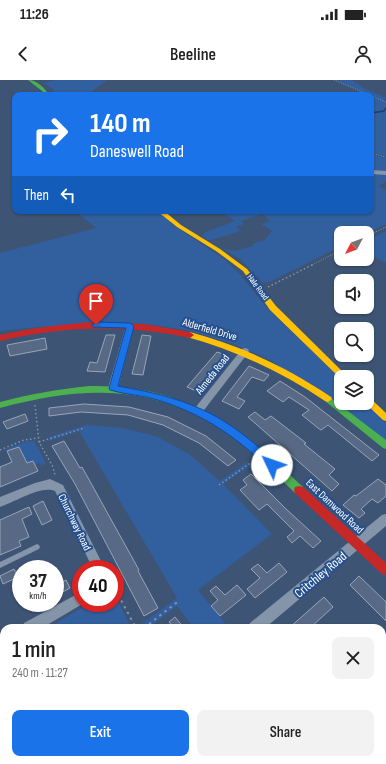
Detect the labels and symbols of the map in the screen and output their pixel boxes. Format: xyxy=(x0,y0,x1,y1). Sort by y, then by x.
north arrow xyxy=(334,226,374,266)
street label: Hale Road xyxy=(244,272,271,303)
pin xyxy=(79,284,113,325)
street label: Alderfield Drive xyxy=(180,315,239,343)
street label: Almeda Road xyxy=(192,351,232,398)
position arrow xyxy=(251,444,293,486)
street label: East Damwood Road xyxy=(303,476,367,537)
street label: Churchway Road xyxy=(55,492,94,553)
street label: Critchley Road xyxy=(291,548,350,601)
speed limit sign: 40 xyxy=(72,560,124,612)

